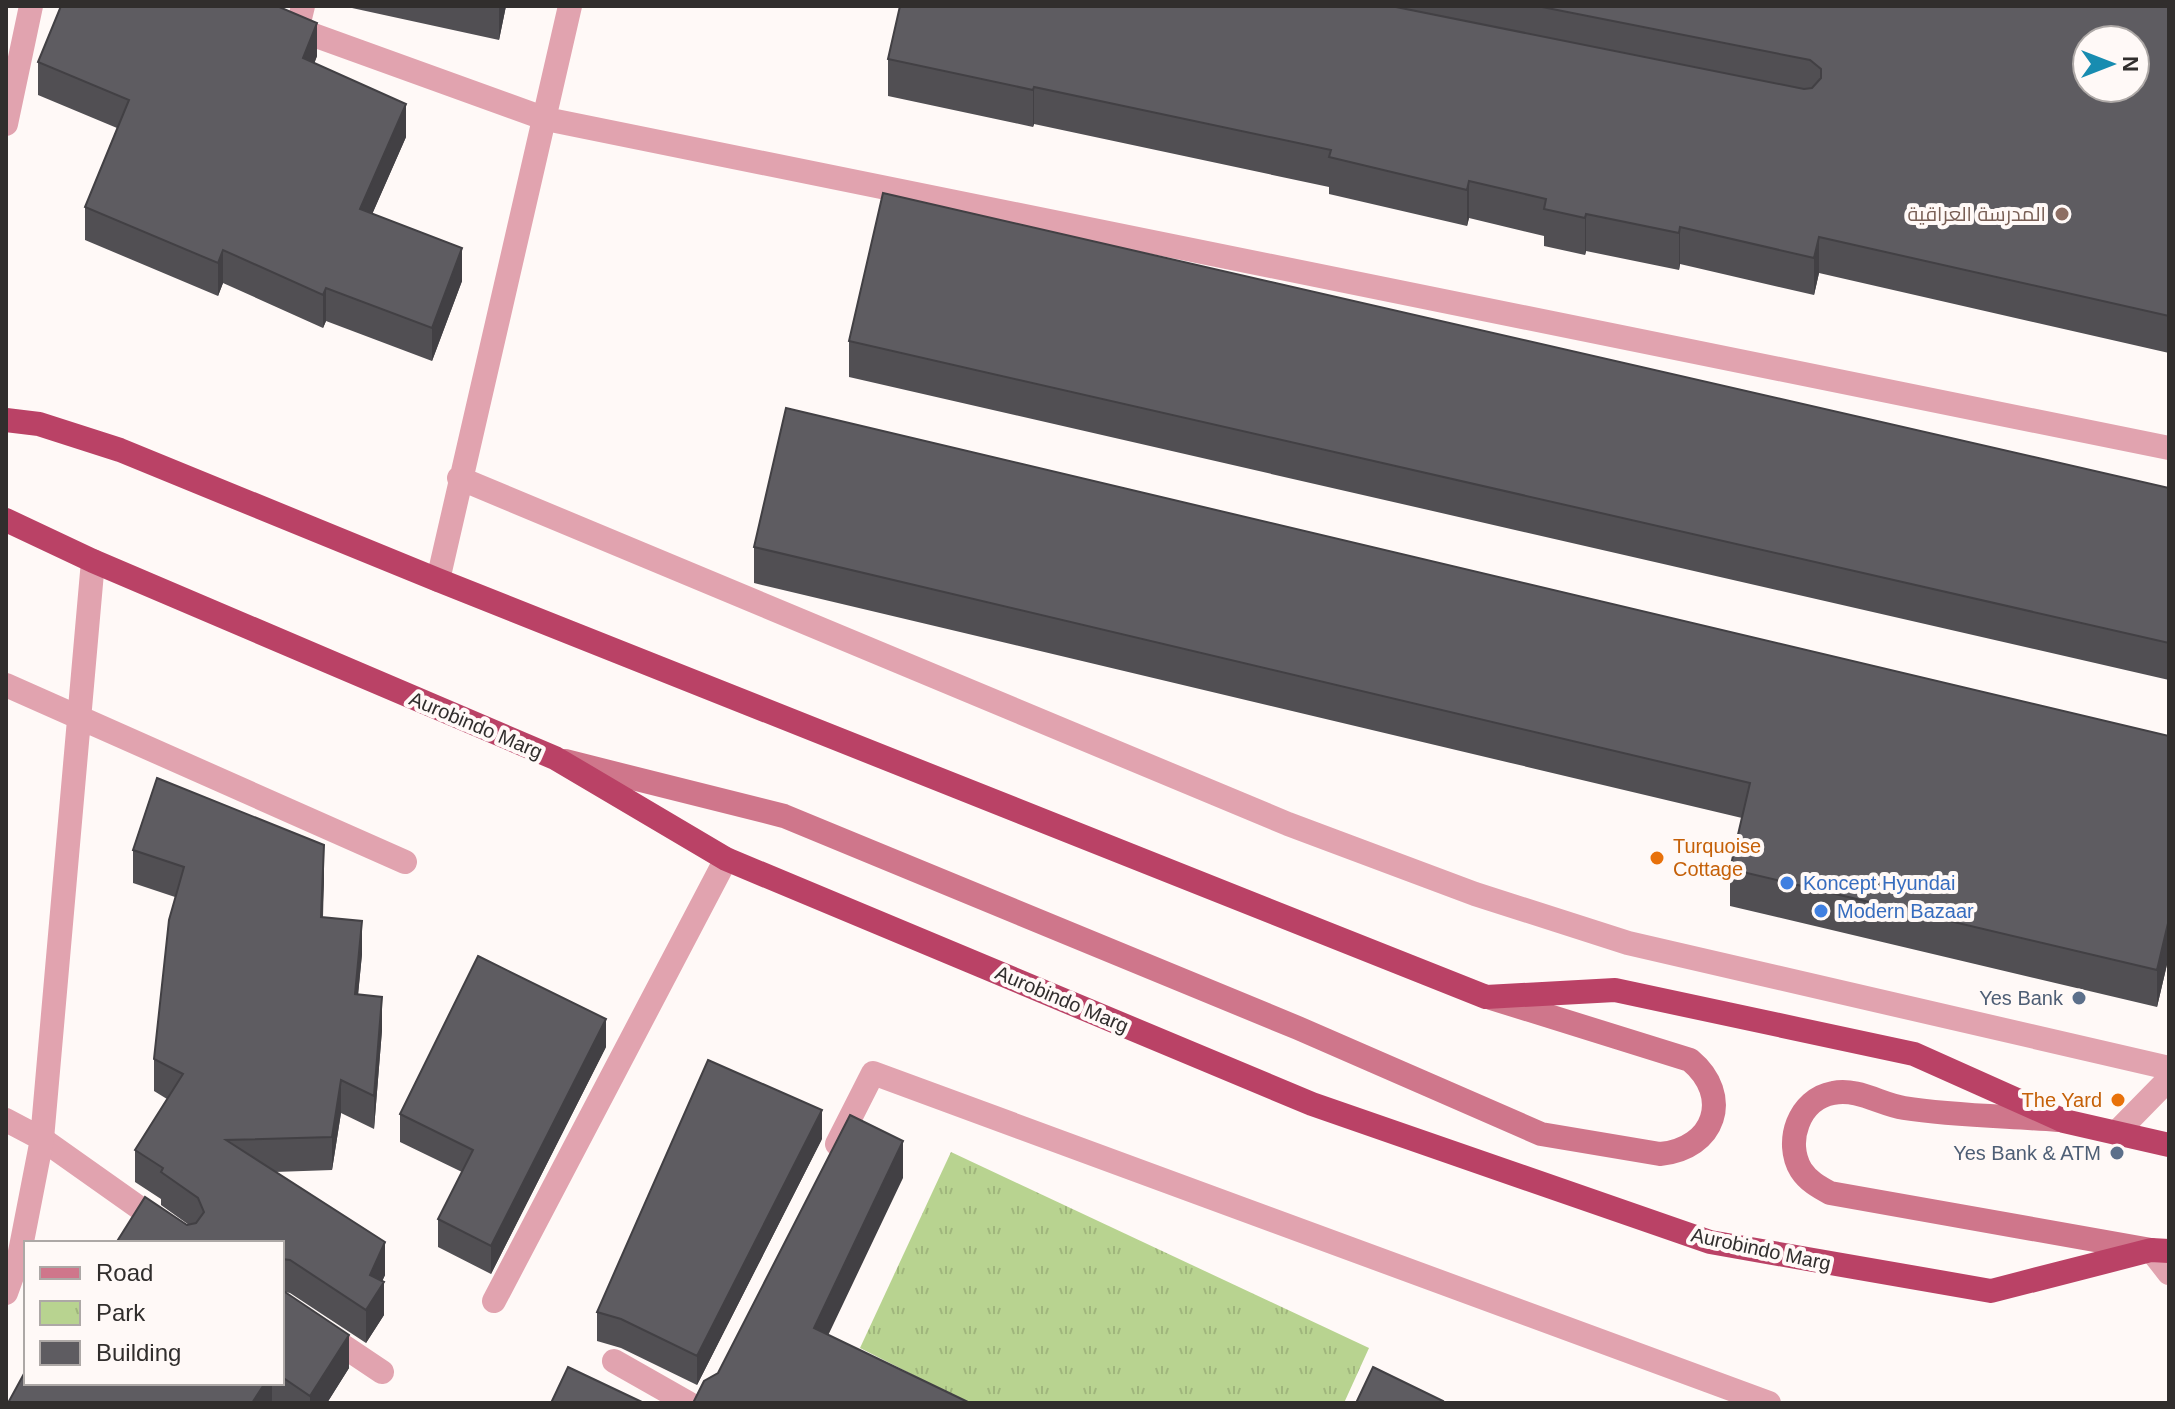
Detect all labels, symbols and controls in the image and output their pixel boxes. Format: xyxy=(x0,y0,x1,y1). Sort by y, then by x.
north arrow xyxy=(2071,24,2151,104)
text: N xyxy=(2118,56,2143,72)
place label: المدرسة العراقية xyxy=(1907,203,2046,226)
marker: المدرسة العراقية xyxy=(2053,205,2071,223)
street label: Aurobindo Marg xyxy=(406,687,546,763)
place label: Turquoise Cottage xyxy=(1673,835,1761,880)
marker: Turquoise Cottage xyxy=(1648,849,1666,867)
place label: Koncept Hyundai xyxy=(1803,872,1955,894)
marker: Koncept Hyundai xyxy=(1778,874,1796,892)
place label: Modern Bazaar xyxy=(1837,900,1974,922)
marker: Modern Bazaar xyxy=(1812,902,1830,920)
street label: Aurobindo Marg xyxy=(992,961,1132,1037)
place label: Yes Bank xyxy=(1979,987,2064,1009)
marker: Yes Bank xyxy=(2070,989,2088,1007)
place label: The Yard xyxy=(2022,1089,2102,1111)
marker: The Yard xyxy=(2109,1091,2127,1109)
place label: Yes Bank & ATM xyxy=(1953,1142,2101,1164)
marker: Yes Bank & ATM xyxy=(2108,1144,2126,1162)
street label: Aurobindo Marg xyxy=(1689,1223,1833,1275)
legend xyxy=(24,1241,284,1385)
text: Road xyxy=(96,1259,153,1286)
text: Park xyxy=(96,1299,146,1326)
text: Building xyxy=(96,1339,181,1366)

